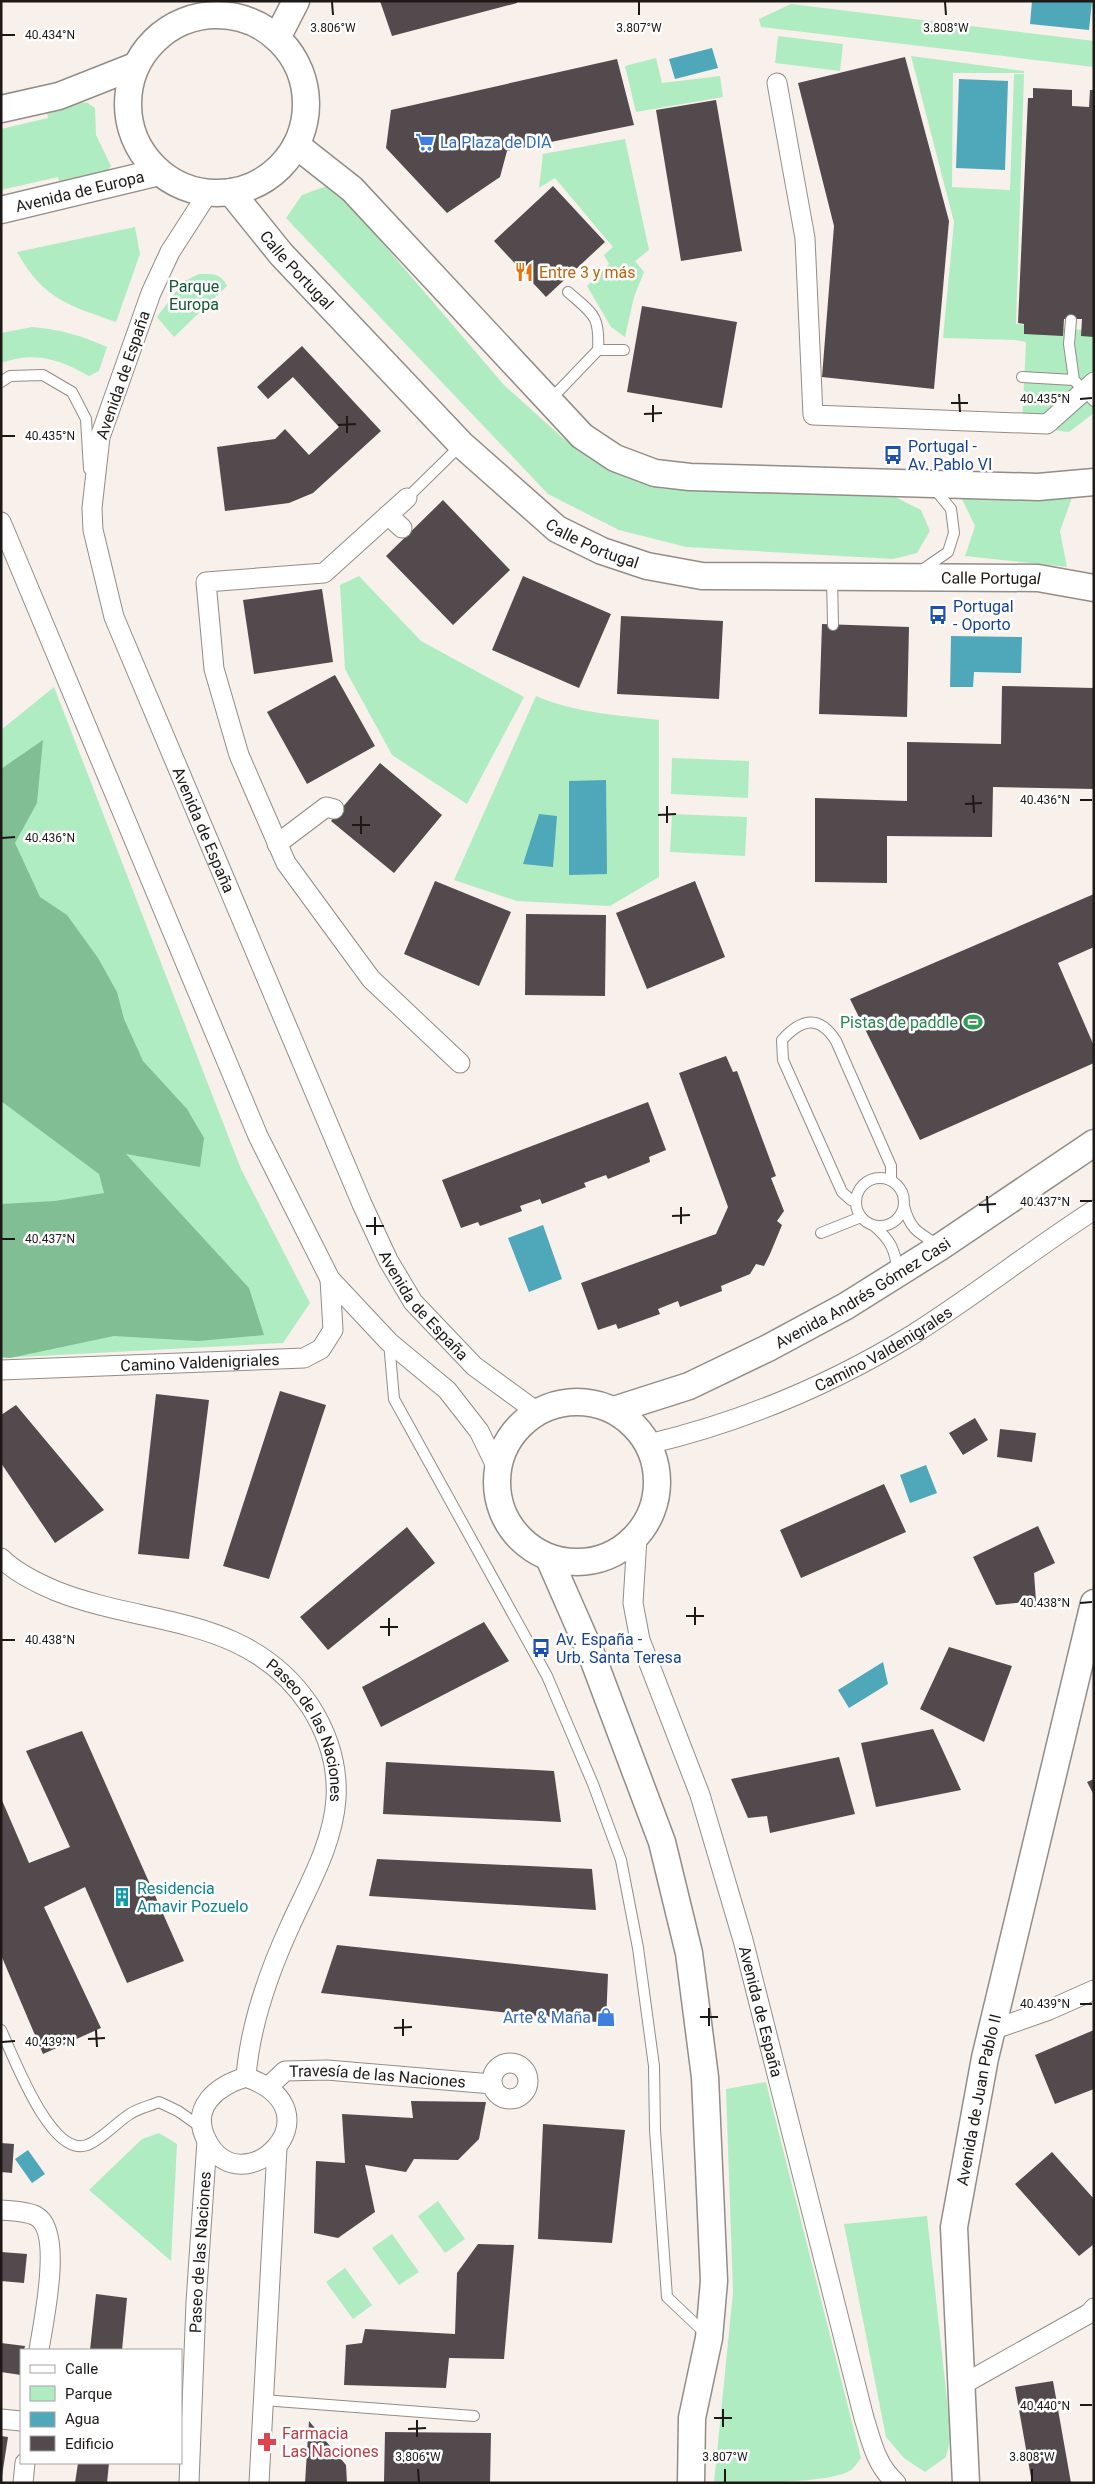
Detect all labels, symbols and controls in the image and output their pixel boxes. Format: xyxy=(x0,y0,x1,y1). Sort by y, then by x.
text: 3.806°W xyxy=(310,21,356,35)
text: 3.807°W xyxy=(616,21,662,35)
text: 3.808°W xyxy=(923,21,969,35)
text: 40.434°N xyxy=(25,28,75,42)
supermarket icon: La Plaza de DIA xyxy=(414,131,436,153)
place label: La Plaza de DIA xyxy=(440,133,552,152)
street label: Avenida de Europa xyxy=(13,166,146,216)
street label: Calle Portugal xyxy=(256,227,338,313)
restaurant icon: Entre 3 y más xyxy=(513,261,535,283)
place label: Entre 3 y más xyxy=(539,263,635,282)
park label: Parque Europa xyxy=(169,277,219,314)
street label: Avenida de España xyxy=(92,308,154,442)
text: 40.435°N xyxy=(1020,392,1070,406)
text: 40.435°N xyxy=(25,429,75,443)
place label: Portugal - Av. Pablo VI xyxy=(908,437,992,474)
bus stop icon: Portugal - Av. Pablo VI xyxy=(882,444,904,466)
street label: Calle Portugal xyxy=(542,514,641,572)
street label: Calle Portugal xyxy=(941,568,1043,588)
place label: Portugal - Oporto xyxy=(953,597,1014,634)
bus stop icon: Portugal - Oporto xyxy=(927,604,949,626)
street label: Avenida de España xyxy=(169,764,239,895)
text: 40.436°N xyxy=(1020,793,1070,807)
text: 40.436°N xyxy=(25,831,75,845)
sports icon: Pistas de paddle xyxy=(962,1011,984,1033)
place label: Pistas de paddle xyxy=(840,1013,958,1032)
text: 40.437°N xyxy=(1020,1195,1070,1209)
text: 40.437°N xyxy=(25,1232,75,1246)
street label: Avenida Andrés Gómez Casi xyxy=(772,1233,954,1352)
street label: Avenida de España xyxy=(375,1247,473,1364)
street label: Camino Valdenigrales xyxy=(811,1302,955,1395)
street label: Camino Valdenigriales xyxy=(120,1349,280,1375)
text: 40.438°N xyxy=(1020,1596,1070,1610)
place label: Av. España - Urb. Santa Teresa xyxy=(556,1630,682,1667)
text: 40.438°N xyxy=(25,1633,75,1647)
bus stop icon: Av. España - Urb. Santa Teresa xyxy=(530,1637,552,1659)
street label: Paseo de las Naciones xyxy=(263,1654,346,1803)
place label: Residencia Amavir Pozuelo xyxy=(137,1879,248,1916)
building icon: Residencia Amavir Pozuelo xyxy=(111,1886,133,1908)
street label: Avenida de España xyxy=(735,1944,787,2079)
text: 40.439°N xyxy=(1020,1997,1070,2011)
shop icon: Arte & Maña xyxy=(595,2006,617,2028)
place label: Arte & Maña xyxy=(503,2008,591,2027)
street label: Avenida de Juan Pablo II xyxy=(952,2012,1005,2187)
text: 40.439°N xyxy=(25,2035,75,2049)
street label: Travesía de las Naciones xyxy=(289,2060,467,2091)
street label: Paseo de las Naciones xyxy=(185,2171,214,2333)
legend xyxy=(20,2349,182,2464)
text: Calle xyxy=(65,2360,98,2378)
text: Parque xyxy=(65,2385,112,2403)
text: 40.440°N xyxy=(1020,2399,1070,2413)
text: Agua xyxy=(65,2410,100,2428)
place label: Farmacia Las Naciones xyxy=(282,2424,379,2461)
pharmacy icon: Farmacia Las Naciones xyxy=(256,2431,278,2453)
text: Edificio xyxy=(65,2435,114,2453)
text: 3.806°W xyxy=(395,2450,441,2464)
text: 3.807°W xyxy=(702,2450,748,2464)
text: 3.808°W xyxy=(1009,2450,1055,2464)

